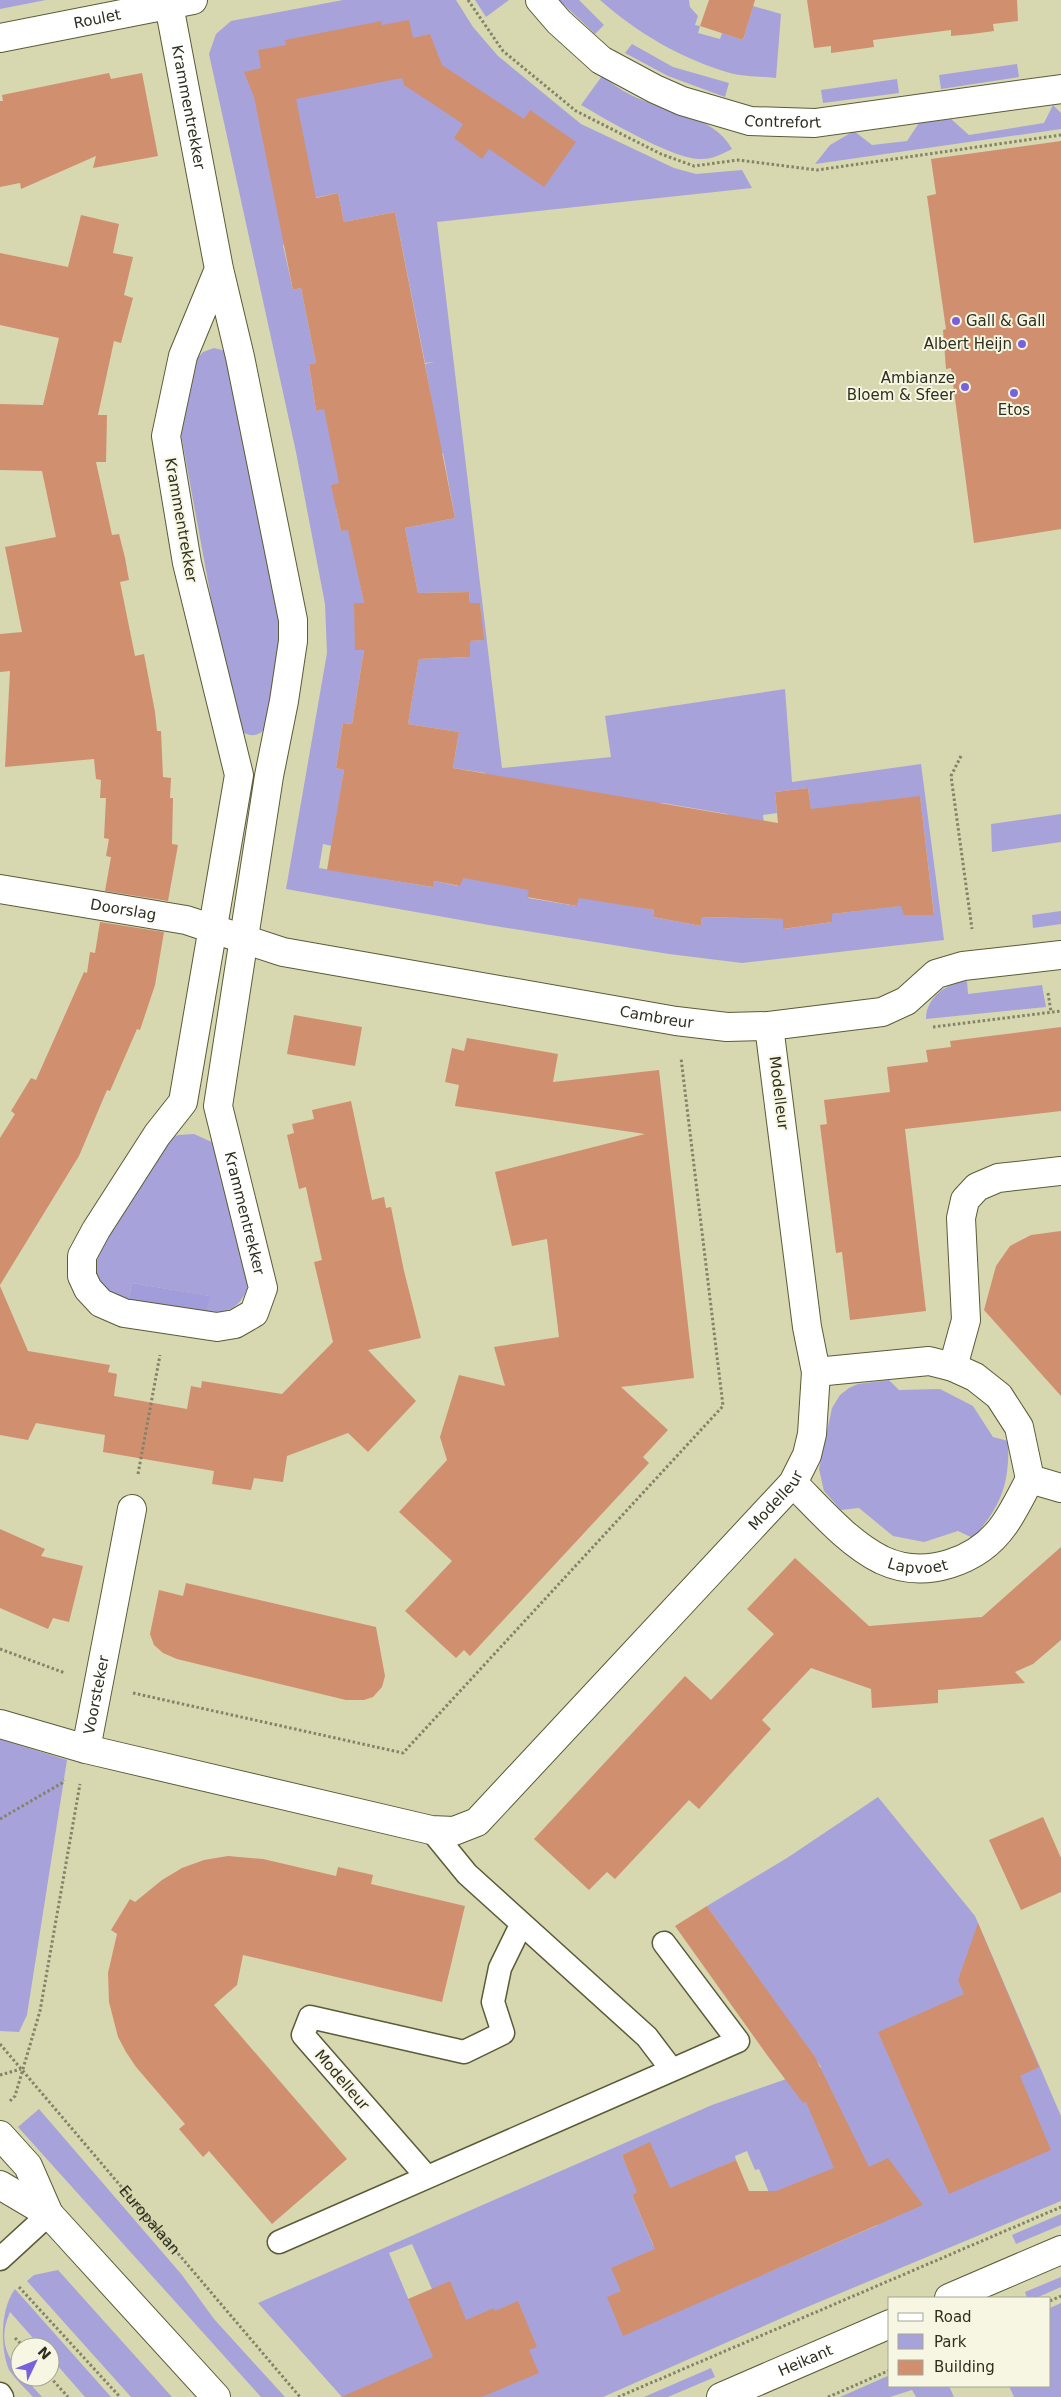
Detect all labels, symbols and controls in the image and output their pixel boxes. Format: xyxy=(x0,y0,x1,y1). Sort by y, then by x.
street label: Roulet xyxy=(72,5,122,32)
street label: Krammentrekker xyxy=(168,43,209,172)
street label: Contrefort xyxy=(742,111,822,132)
place label: Gall & Gall xyxy=(966,312,1046,330)
marker: Gall & Gall xyxy=(950,315,962,327)
place label: Albert Heijn xyxy=(924,335,1012,353)
marker: Albert Heijn xyxy=(1016,338,1028,350)
place label: Ambianze Bloem & Sfeer xyxy=(847,369,956,404)
marker: Ambianze Bloem & Sfeer xyxy=(959,381,971,393)
marker: Etos xyxy=(1008,387,1020,399)
place label: Etos xyxy=(998,401,1030,419)
street label: Krammentrekker xyxy=(161,456,201,585)
street label: Doorslag xyxy=(89,895,158,924)
street label: Cambreur xyxy=(618,1002,695,1032)
street label: Modelleur xyxy=(766,1055,793,1132)
street label: Krammentrekker xyxy=(221,1150,269,1278)
street label: Modelleur xyxy=(745,1467,807,1534)
street label: Lapvoet xyxy=(885,1554,950,1577)
street label: Voorsteker xyxy=(80,1653,113,1736)
street label: Modelleur xyxy=(311,2046,374,2114)
street label: Europalaan xyxy=(115,2182,184,2258)
legend xyxy=(888,2297,1051,2387)
text: Road xyxy=(934,2308,972,2326)
text: Park xyxy=(934,2333,967,2351)
north arrow xyxy=(10,2337,60,2387)
street label: Heikant xyxy=(775,2341,836,2380)
text: N xyxy=(35,2343,54,2363)
text: Building xyxy=(934,2358,995,2376)

